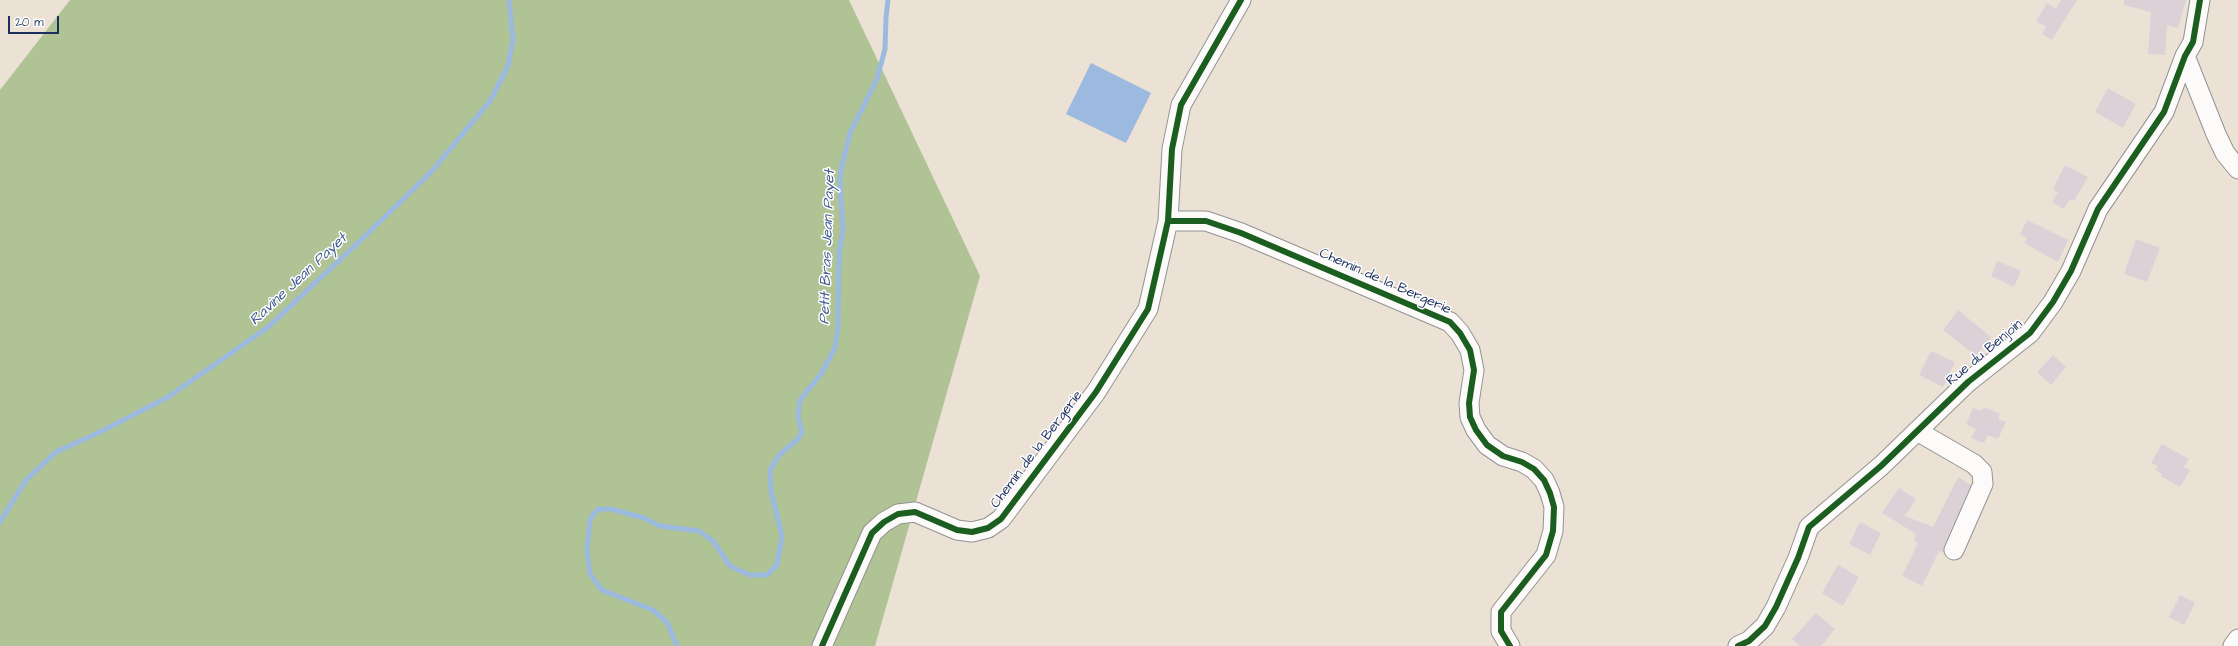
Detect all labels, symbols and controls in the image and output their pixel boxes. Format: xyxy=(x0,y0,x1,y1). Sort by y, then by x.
scale bar xyxy=(10,8,61,34)
text: 20 m xyxy=(15,14,44,31)
water label: Petit Bras Jean Payet xyxy=(816,169,840,325)
water label: Ravine Jean Payet xyxy=(246,230,352,330)
street label: Chemin de la Bergerie xyxy=(1316,245,1454,319)
street label: Rue du Benjoin xyxy=(1944,316,2026,390)
street label: Chemin de la Bergerie xyxy=(987,388,1087,512)

